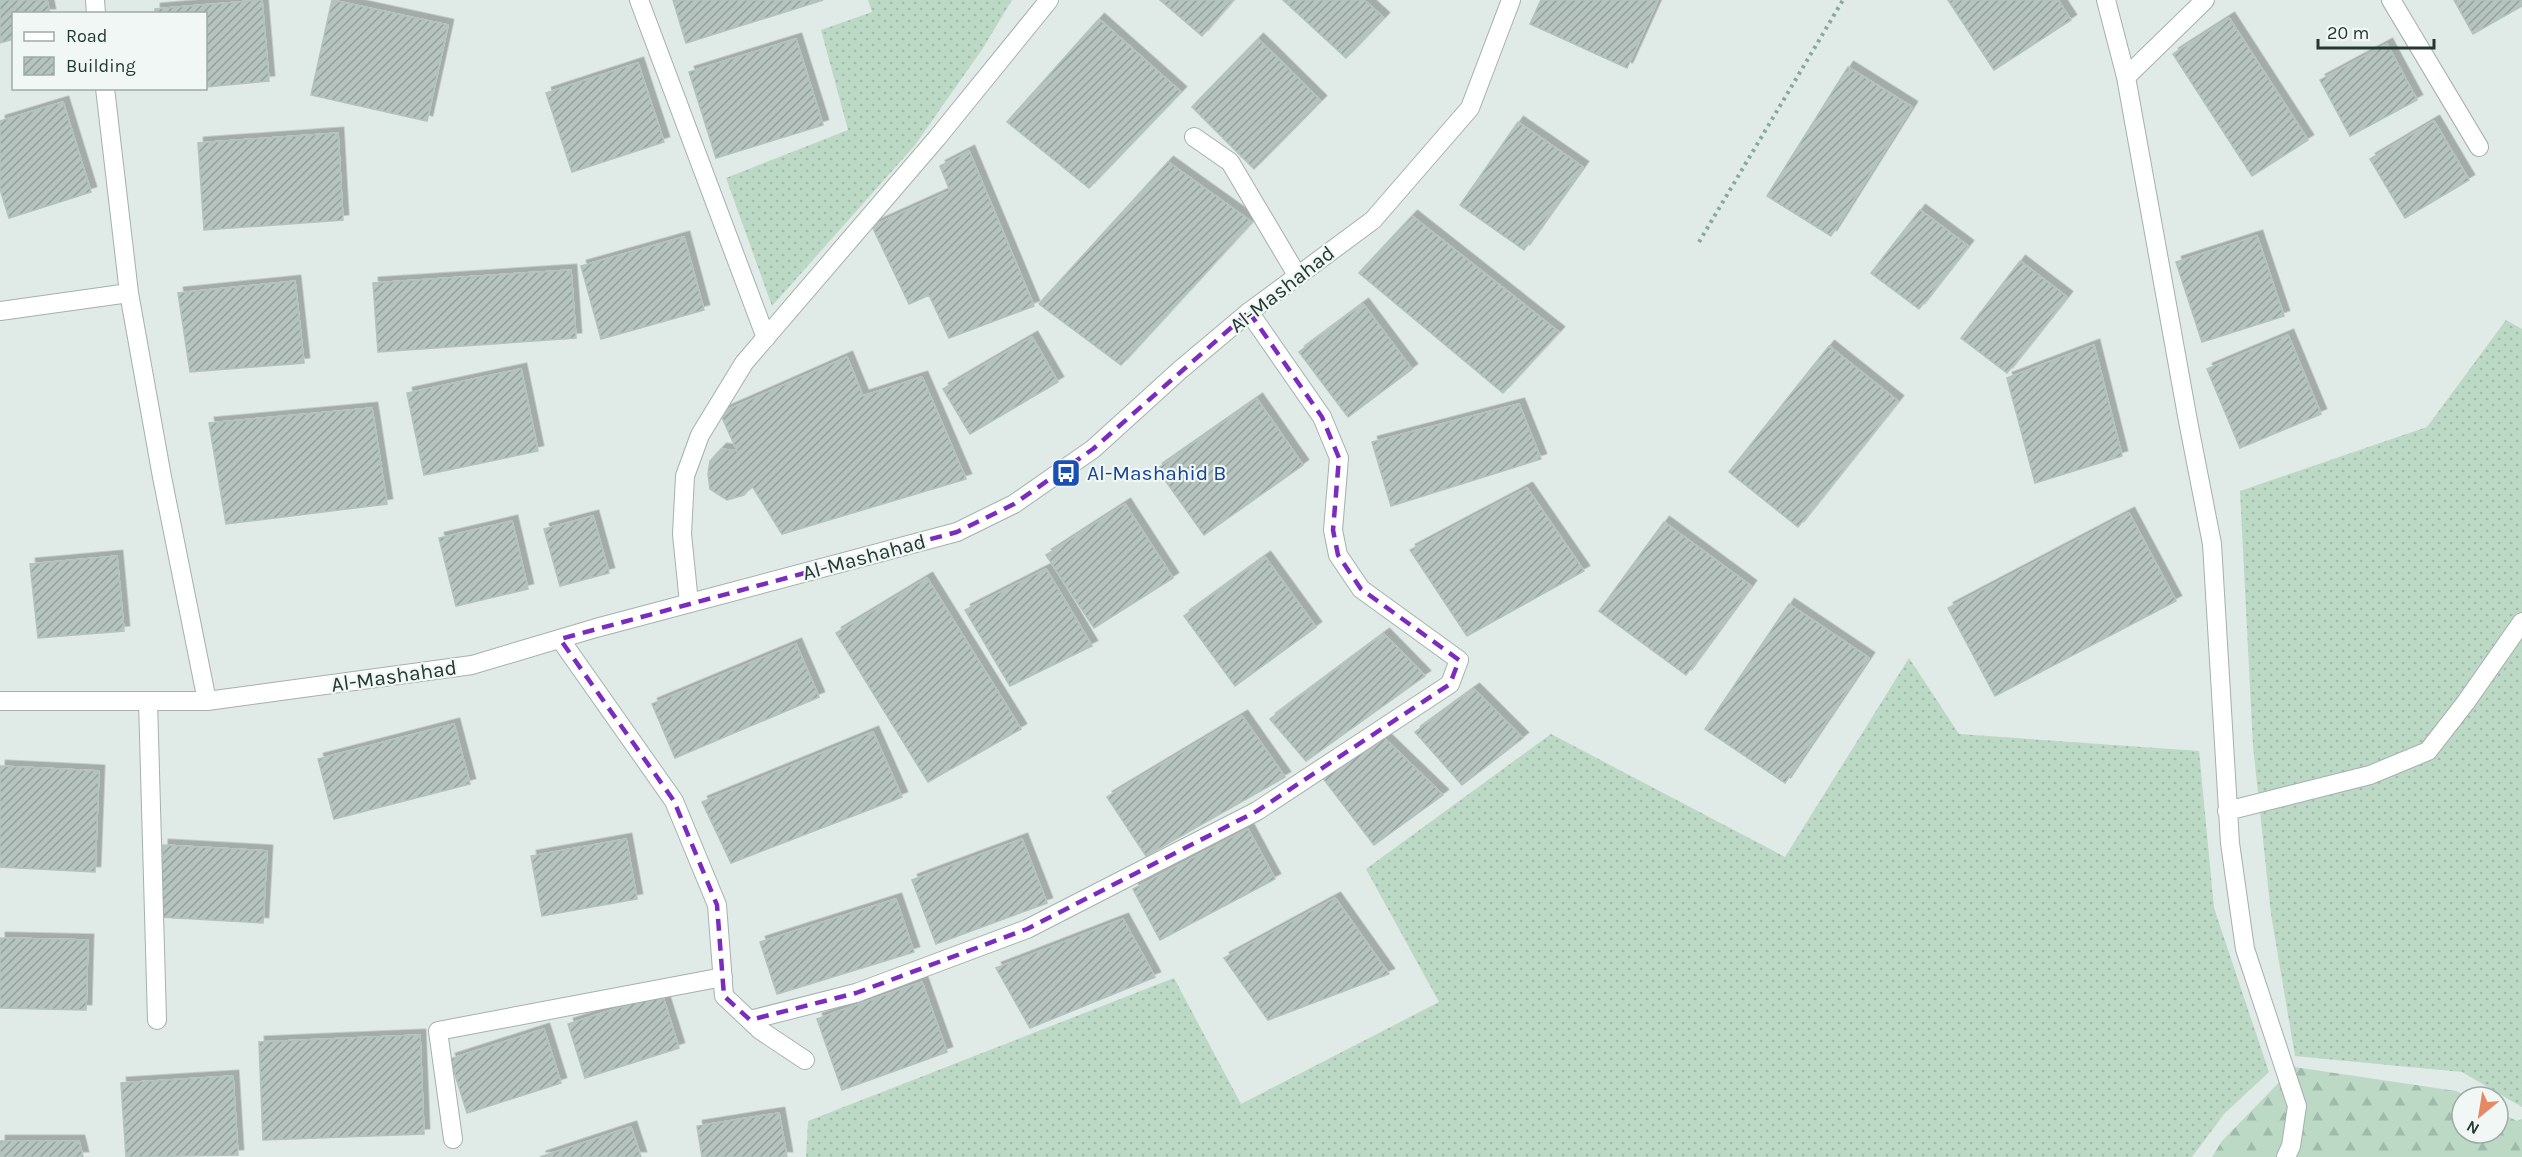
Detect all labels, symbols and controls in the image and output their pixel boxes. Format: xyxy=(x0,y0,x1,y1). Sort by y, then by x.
legend xyxy=(12,12,207,90)
scale bar xyxy=(2318,12,2434,50)
text: 20 m xyxy=(2327,22,2369,44)
text: Road xyxy=(66,25,107,47)
text: Building xyxy=(66,55,136,77)
street label: Al-Mashahad xyxy=(1225,241,1339,337)
bus stop icon: Al-Mashahid B xyxy=(1050,457,1082,489)
place label: Al-Mashahid B xyxy=(1087,461,1226,485)
street label: Al-Mashahad xyxy=(800,529,928,585)
street label: Al-Mashahad xyxy=(330,655,458,697)
north arrow xyxy=(2450,1085,2510,1145)
text: N xyxy=(2463,1116,2482,1139)

